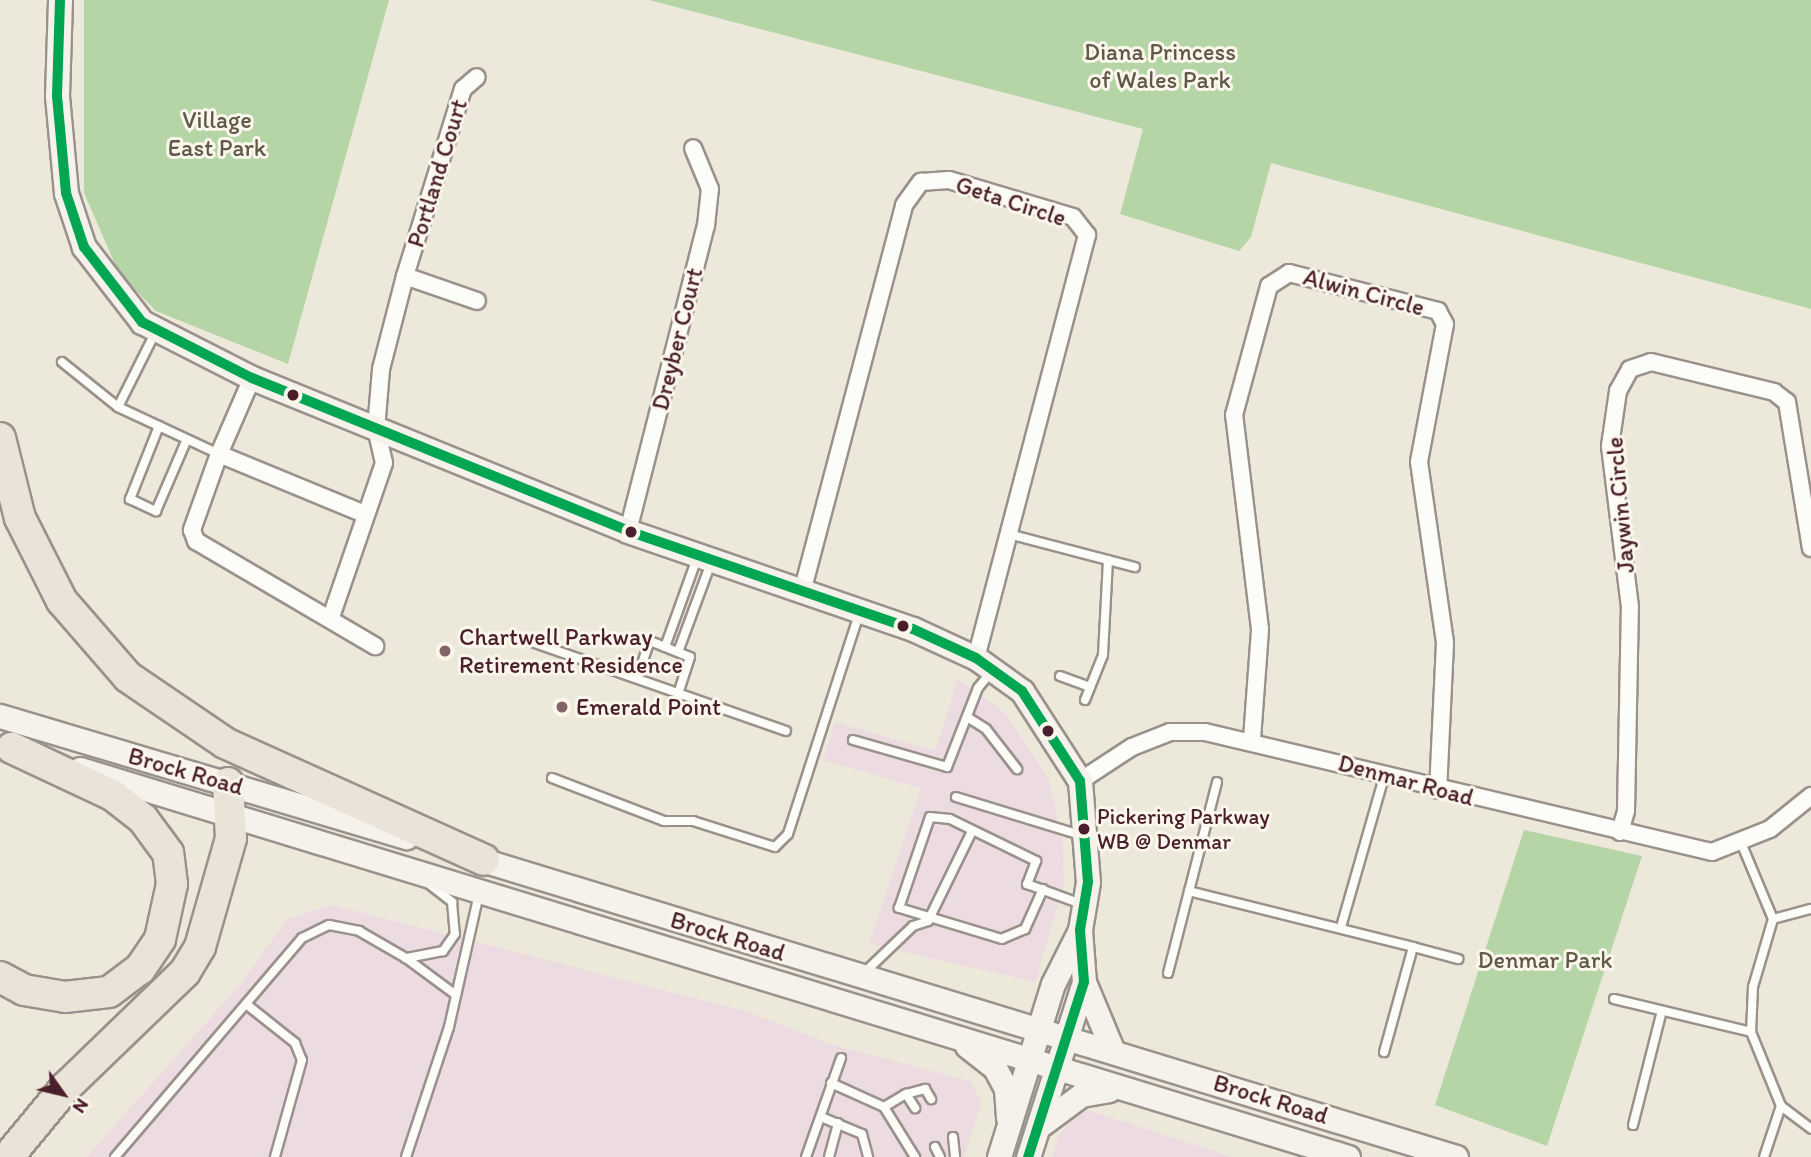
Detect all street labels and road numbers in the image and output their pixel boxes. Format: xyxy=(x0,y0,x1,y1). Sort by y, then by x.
street label: Portland Court xyxy=(401,95,473,251)
street label: Geta Circle xyxy=(952,170,1070,232)
street label: Alwin Circle xyxy=(1300,262,1428,322)
street label: Dreyber Court xyxy=(645,265,709,413)
street label: Jaywin Circle xyxy=(1600,436,1640,574)
street label: Brock Road xyxy=(125,741,247,801)
street label: Denmar Road xyxy=(1335,748,1477,812)
street label: Brock Road xyxy=(667,905,789,967)
street label: Brock Road xyxy=(1210,1068,1332,1130)

